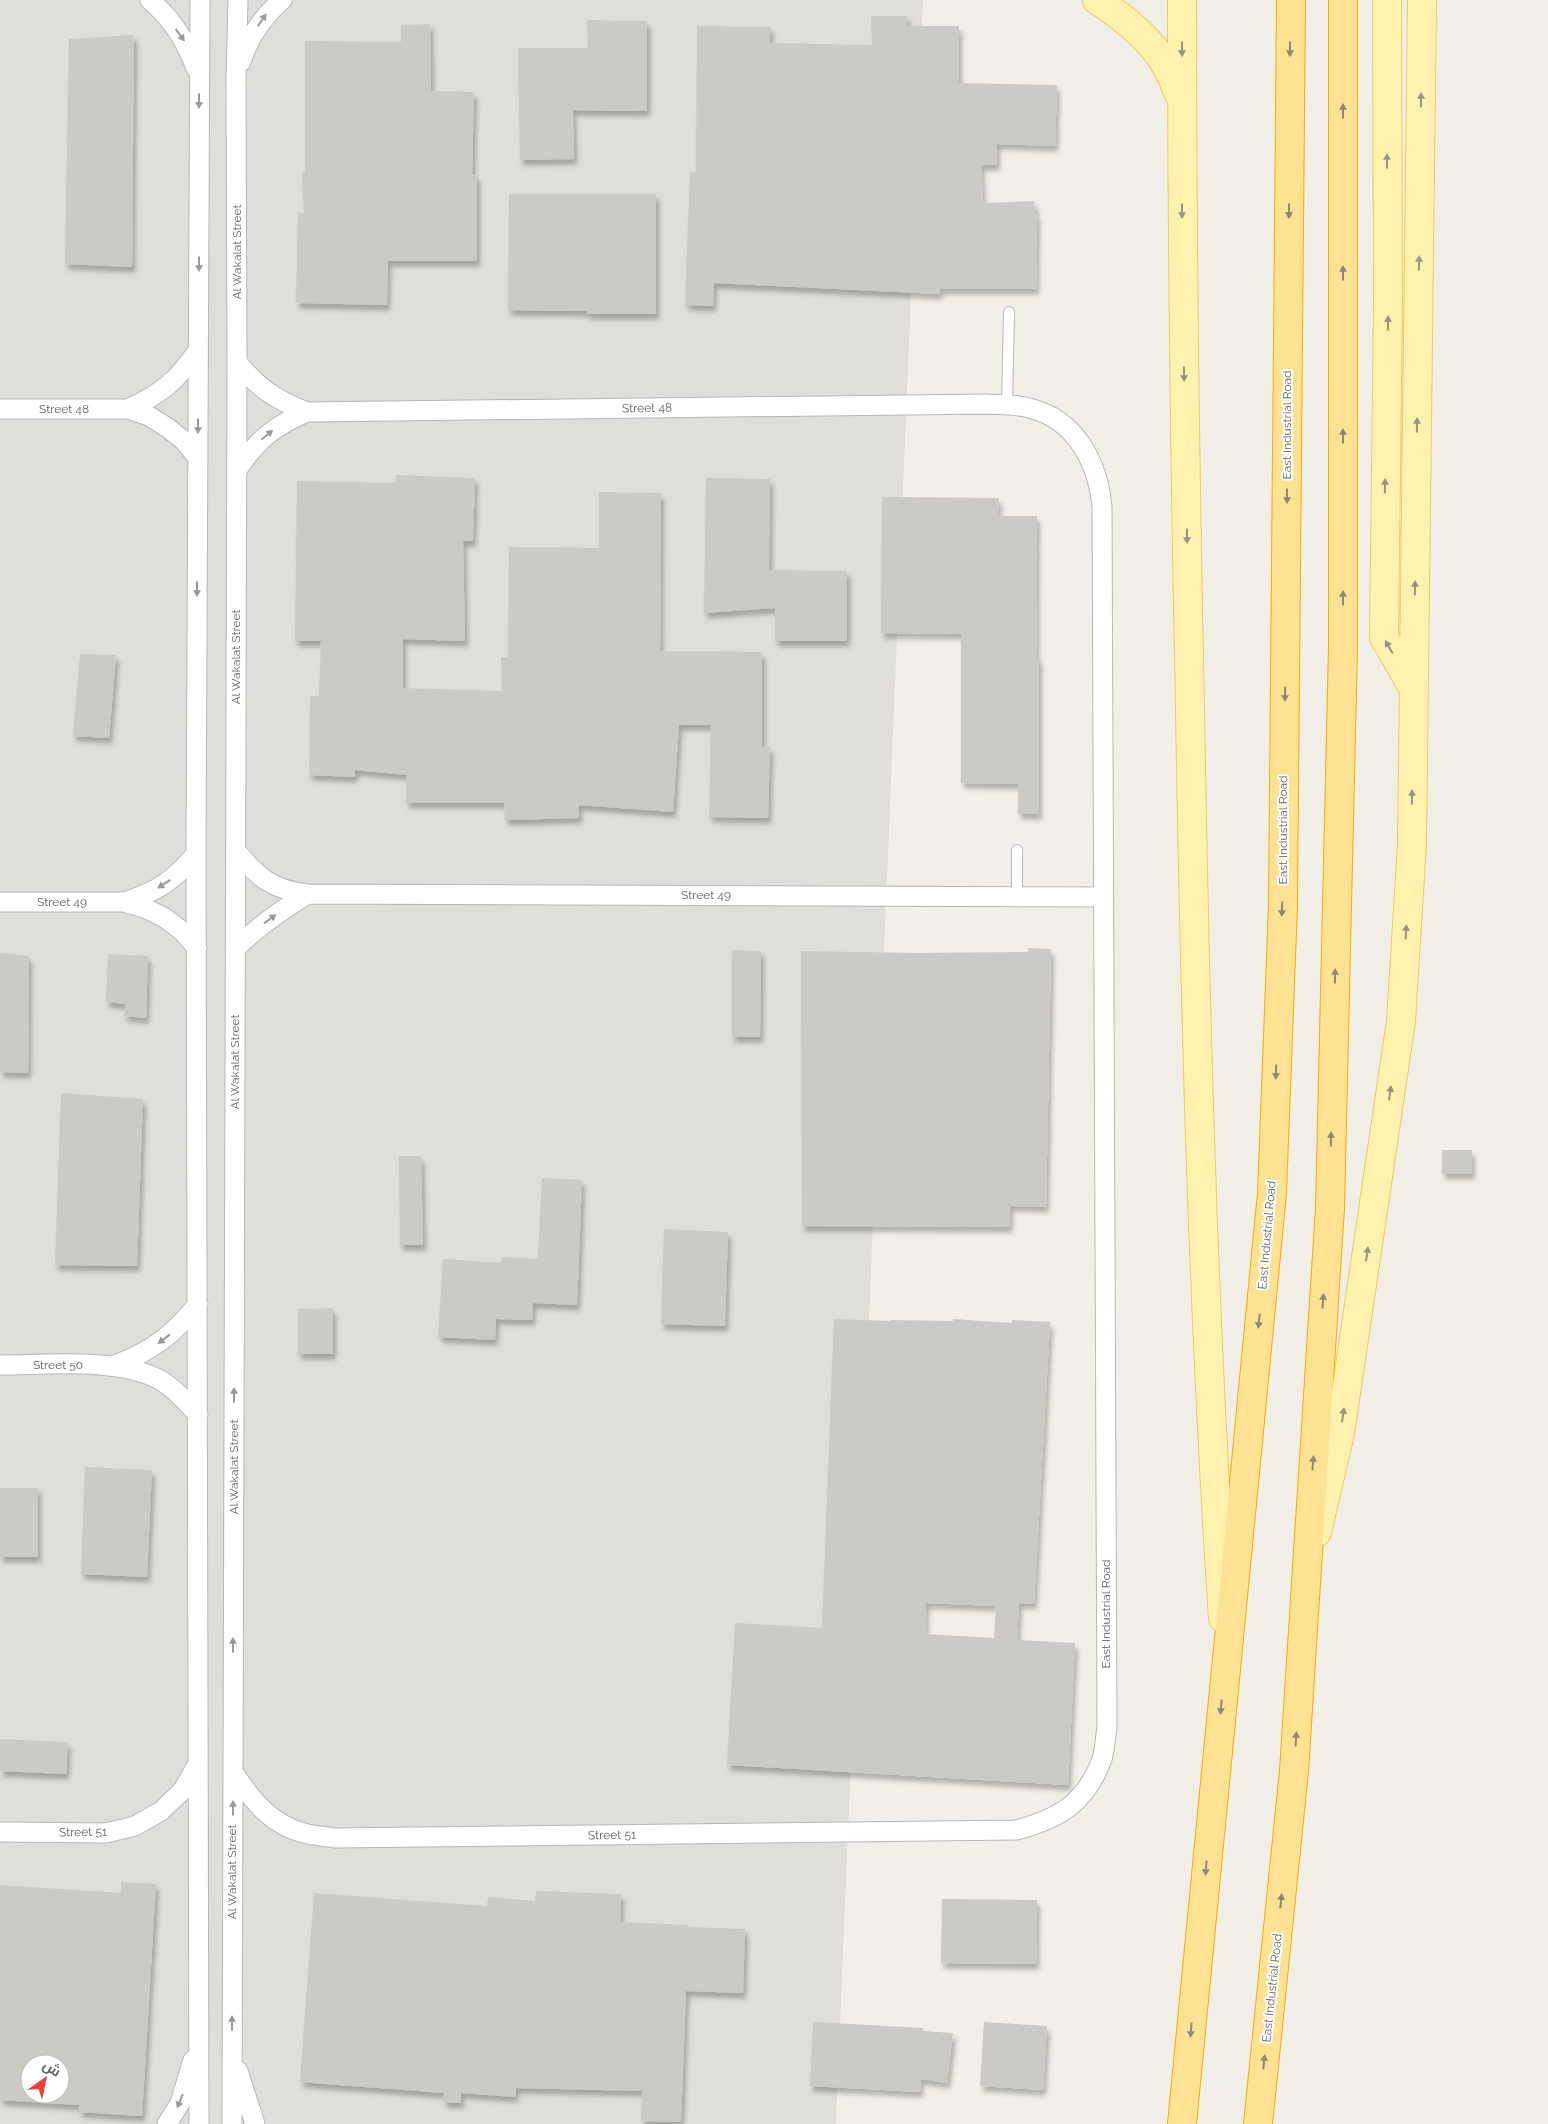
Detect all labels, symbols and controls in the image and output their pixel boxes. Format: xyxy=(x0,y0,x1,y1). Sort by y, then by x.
one-way arrow xyxy=(258,14,267,27)
one-way arrow xyxy=(175,28,185,42)
one-way arrow xyxy=(1178,41,1186,57)
one-way arrow xyxy=(1286,41,1294,57)
one-way arrow xyxy=(1417,92,1425,108)
one-way arrow xyxy=(195,93,203,109)
one-way arrow xyxy=(1339,103,1347,119)
one-way arrow xyxy=(1383,153,1391,169)
one-way arrow xyxy=(1178,203,1186,219)
one-way arrow xyxy=(1285,203,1293,219)
street label: Al Wakalat Street xyxy=(230,204,244,300)
one-way arrow xyxy=(1415,255,1423,271)
one-way arrow xyxy=(195,256,203,272)
one-way arrow xyxy=(1339,265,1347,281)
one-way arrow xyxy=(1384,315,1392,331)
one-way arrow xyxy=(1180,366,1188,382)
street label: East Industrial Road xyxy=(1280,370,1294,480)
street label: Street 48 xyxy=(622,401,672,415)
street label: Street 48 xyxy=(39,402,89,416)
one-way arrow xyxy=(1413,417,1421,433)
one-way arrow xyxy=(194,418,202,434)
one-way arrow xyxy=(1339,428,1347,444)
one-way arrow xyxy=(260,429,273,440)
one-way arrow xyxy=(1382,478,1390,494)
one-way arrow xyxy=(1283,488,1291,504)
one-way arrow xyxy=(1183,528,1191,544)
one-way arrow xyxy=(1411,580,1419,596)
one-way arrow xyxy=(193,581,201,597)
one-way arrow xyxy=(1339,590,1347,606)
street label: Al Wakalat Street xyxy=(229,609,243,705)
one-way arrow xyxy=(1385,640,1394,654)
one-way arrow xyxy=(1281,687,1289,703)
street label: East Industrial Road xyxy=(1276,775,1290,885)
one-way arrow xyxy=(1408,788,1416,804)
one-way arrow xyxy=(158,880,171,889)
street label: Street 49 xyxy=(681,888,731,902)
street label: Street 49 xyxy=(37,895,87,909)
one-way arrow xyxy=(1278,902,1286,918)
one-way arrow xyxy=(263,914,277,924)
one-way arrow xyxy=(1403,924,1411,940)
one-way arrow xyxy=(1331,968,1339,984)
street label: Al Wakalat Street xyxy=(228,1014,242,1110)
one-way arrow xyxy=(1272,1064,1280,1080)
one-way arrow xyxy=(1387,1085,1395,1101)
one-way arrow xyxy=(1327,1131,1335,1147)
street label: East Industrial Road xyxy=(1255,1180,1279,1290)
one-way arrow xyxy=(1363,1246,1371,1262)
one-way arrow xyxy=(1320,1293,1328,1309)
one-way arrow xyxy=(1255,1313,1263,1329)
one-way arrow xyxy=(158,1334,171,1345)
street label: Street 50 xyxy=(33,1358,83,1372)
one-way arrow xyxy=(230,1387,238,1403)
one-way arrow xyxy=(1339,1407,1347,1423)
street label: Al Wakalat Street xyxy=(227,1419,241,1515)
one-way arrow xyxy=(1309,1455,1317,1471)
street label: East Industrial Road xyxy=(1099,1559,1113,1669)
one-way arrow xyxy=(229,1637,237,1653)
one-way arrow xyxy=(1217,1699,1225,1715)
one-way arrow xyxy=(1292,1731,1300,1747)
one-way arrow xyxy=(229,1800,237,1816)
street label: Al Wakalat Street xyxy=(225,1824,239,1920)
street label: Street 51 xyxy=(59,1825,107,1839)
street label: Street 51 xyxy=(588,1828,636,1842)
one-way arrow xyxy=(1202,1861,1210,1877)
one-way arrow xyxy=(1277,1892,1285,1908)
street label: East Industrial Road xyxy=(1259,1933,1285,2043)
one-way arrow xyxy=(228,2015,236,2031)
one-way arrow xyxy=(1186,2022,1194,2038)
north arrow xyxy=(20,2054,70,2104)
one-way arrow xyxy=(1260,2054,1268,2070)
text: ش xyxy=(40,2056,64,2081)
one-way arrow xyxy=(176,2094,184,2108)

